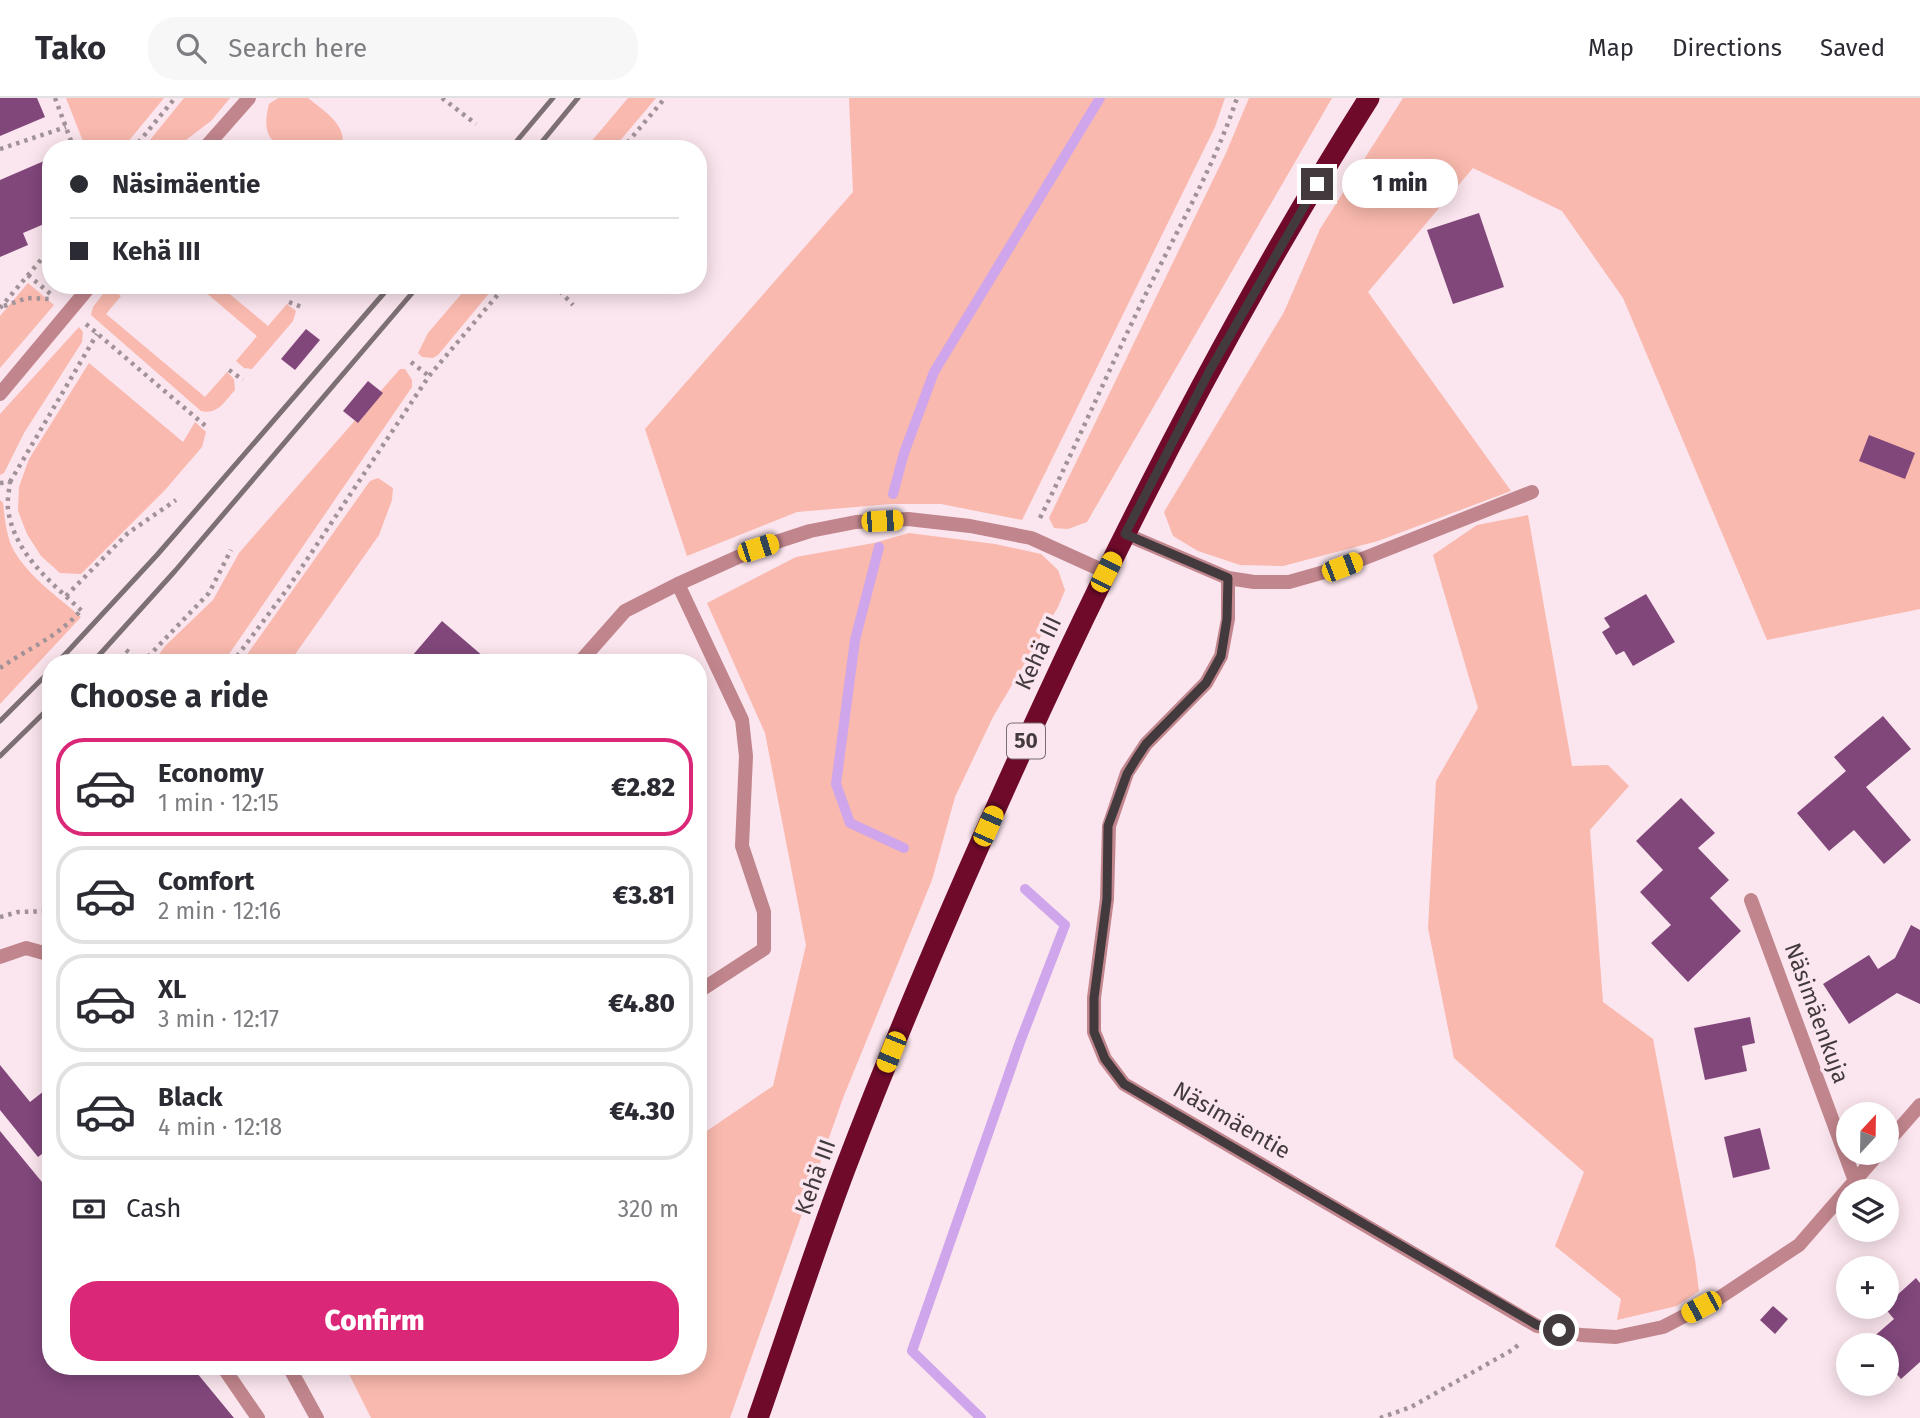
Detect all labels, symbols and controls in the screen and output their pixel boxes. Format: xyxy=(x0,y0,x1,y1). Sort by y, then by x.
search box xyxy=(148,17,638,80)
text: Tako xyxy=(35,28,106,68)
icon: search xyxy=(172,29,210,67)
text: Search here xyxy=(228,33,367,64)
text: Map xyxy=(1588,34,1634,62)
text: Directions xyxy=(1672,34,1782,62)
text: Saved xyxy=(1820,34,1885,62)
callout: 1 min xyxy=(1342,160,1457,208)
route end xyxy=(1301,168,1333,200)
text: Näsimäentie xyxy=(112,169,260,200)
text: 1 min xyxy=(1372,169,1428,197)
text: Kehä III xyxy=(112,236,201,267)
car xyxy=(861,509,904,533)
car xyxy=(735,532,782,564)
car xyxy=(1088,549,1125,595)
car xyxy=(1319,550,1366,584)
street label: Kehä III xyxy=(1009,612,1067,694)
text: Choose a ride xyxy=(70,677,268,715)
road number: 50 xyxy=(1007,724,1045,758)
icon: car xyxy=(74,756,137,819)
text: Economy xyxy=(158,758,264,789)
text: €2.82 xyxy=(611,772,675,803)
text: 1 min · 12:15 xyxy=(158,789,279,817)
car xyxy=(970,803,1007,849)
icon: car xyxy=(74,864,137,927)
text: Comfort xyxy=(158,866,254,897)
text: €3.81 xyxy=(613,880,675,911)
text: 2 min · 12:16 xyxy=(158,897,281,925)
street label: Näsimäenkuja xyxy=(1779,939,1855,1087)
icon: car xyxy=(74,972,137,1035)
text: XL xyxy=(158,974,186,1005)
text: €4.80 xyxy=(608,988,675,1019)
text: 3 min · 12:17 xyxy=(158,1005,279,1033)
car xyxy=(874,1029,909,1075)
street label: Näsimäentie xyxy=(1168,1075,1296,1165)
icon: car xyxy=(74,1080,137,1143)
text: Black xyxy=(158,1082,223,1113)
text: €4.30 xyxy=(610,1096,675,1127)
north arrow xyxy=(1836,1102,1899,1166)
map controls xyxy=(1836,1102,1899,1396)
text: 4 min · 12:18 xyxy=(158,1113,282,1141)
street label: Kehä III xyxy=(788,1135,842,1219)
button: layers xyxy=(1836,1179,1899,1242)
icon: cash xyxy=(70,1190,108,1228)
text: Cash xyxy=(126,1193,182,1224)
text: 320 m xyxy=(618,1195,679,1223)
button: + xyxy=(1836,1256,1899,1319)
button: Confirm xyxy=(70,1281,679,1361)
car xyxy=(1678,1288,1725,1326)
route start xyxy=(1543,1314,1575,1346)
button: − xyxy=(1836,1333,1899,1396)

